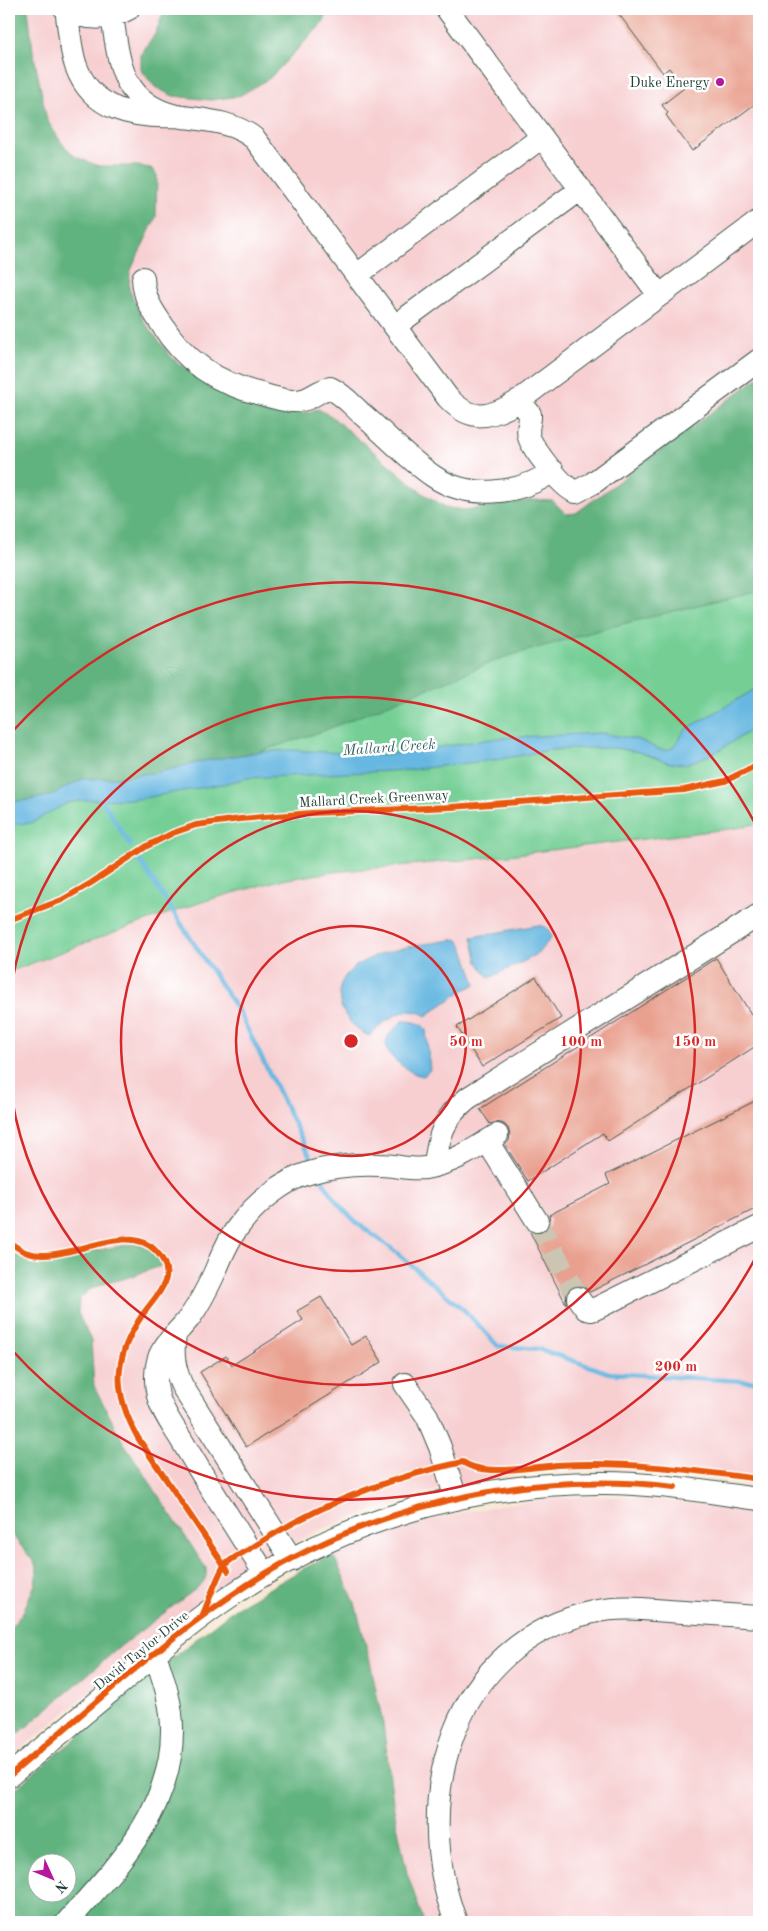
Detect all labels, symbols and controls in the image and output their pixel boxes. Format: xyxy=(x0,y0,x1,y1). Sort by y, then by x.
place label: Duke Energy xyxy=(630,76,711,90)
marker: Duke Energy xyxy=(714,76,726,88)
water label: Mallard Creek xyxy=(341,738,436,759)
street label: Mallard Creek Greenway xyxy=(299,788,450,810)
centre of rings xyxy=(342,1032,360,1050)
text: 50 m xyxy=(449,1035,483,1050)
text: 100 m xyxy=(560,1035,602,1050)
text: 150 m xyxy=(674,1035,716,1050)
text: 200 m xyxy=(655,1360,697,1375)
street label: David Taylor Drive xyxy=(92,1608,192,1693)
north arrow xyxy=(28,1854,78,1904)
text: N xyxy=(52,1878,69,1895)

